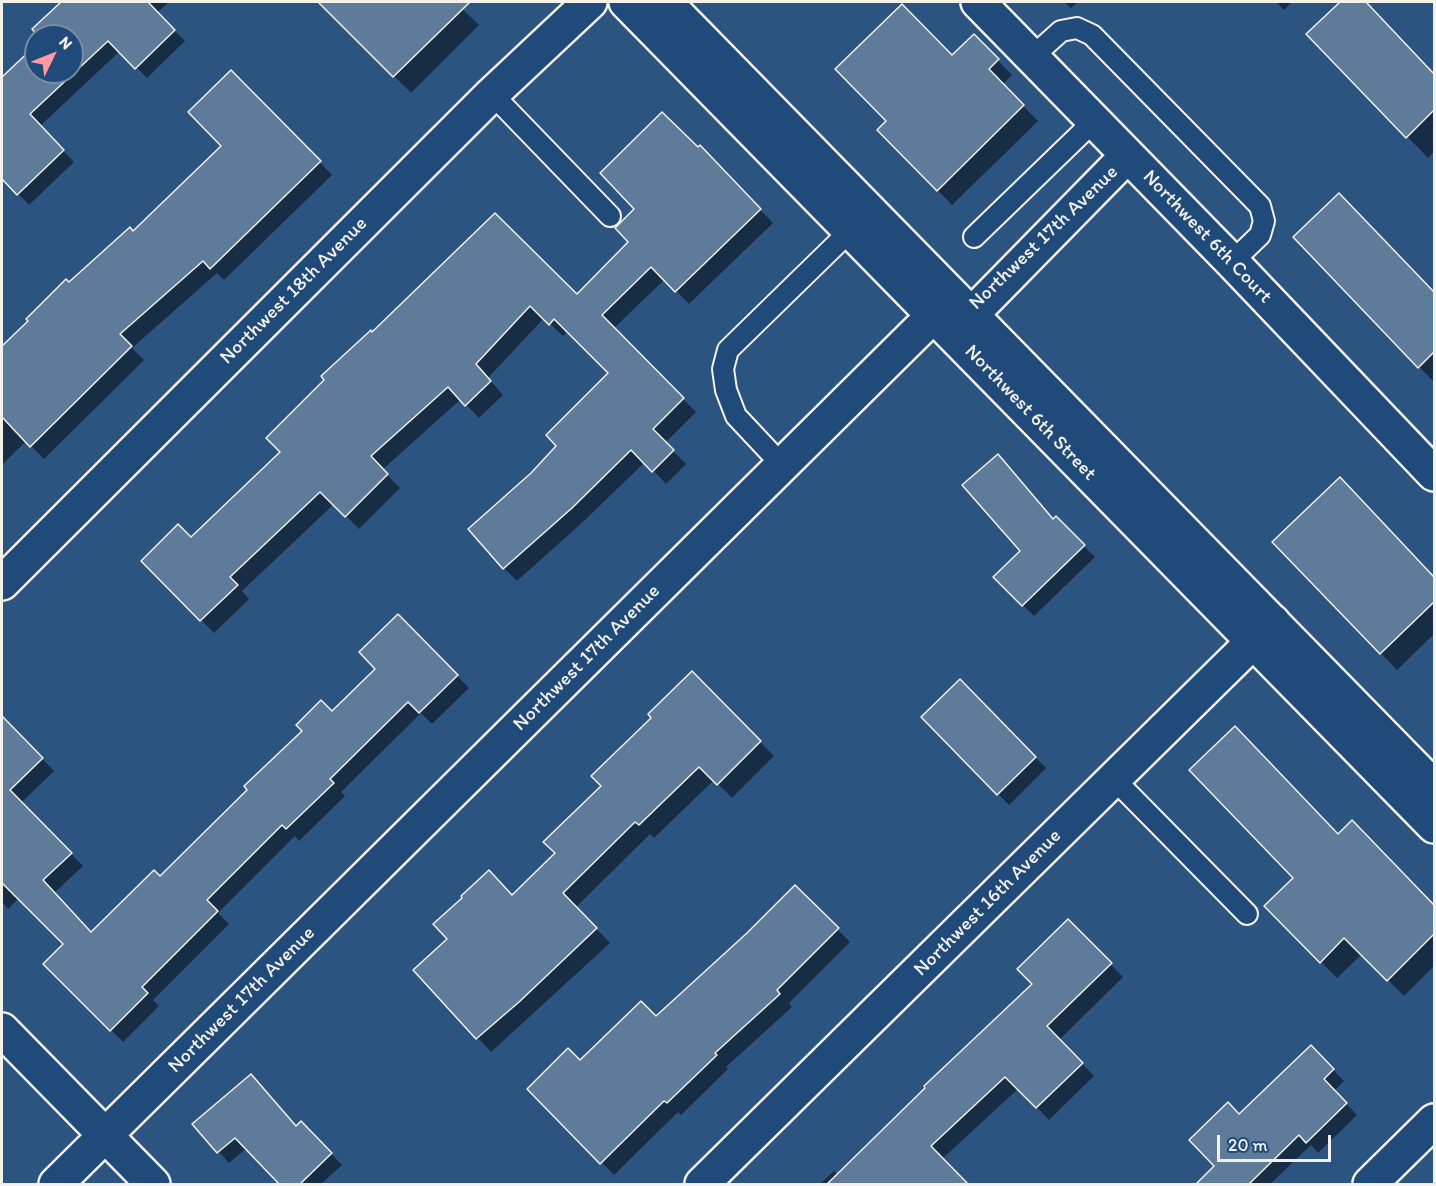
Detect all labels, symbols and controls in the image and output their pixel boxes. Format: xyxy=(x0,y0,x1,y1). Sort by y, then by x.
north arrow xyxy=(24,24,84,84)
text: N xyxy=(55,32,77,53)
street label: Northwest 17th Avenue xyxy=(965,161,1123,315)
street label: Northwest 6th Court xyxy=(1137,165,1277,309)
street label: Northwest 18th Avenue xyxy=(215,212,373,370)
street label: Northwest 6th Street xyxy=(959,340,1101,486)
street label: Northwest 17th Avenue xyxy=(509,580,665,736)
street label: Northwest 16th Avenue xyxy=(909,824,1067,982)
street label: Northwest 17th Avenue xyxy=(164,922,320,1078)
scale bar xyxy=(1220,1123,1334,1161)
text: 20 m xyxy=(1228,1134,1268,1156)

